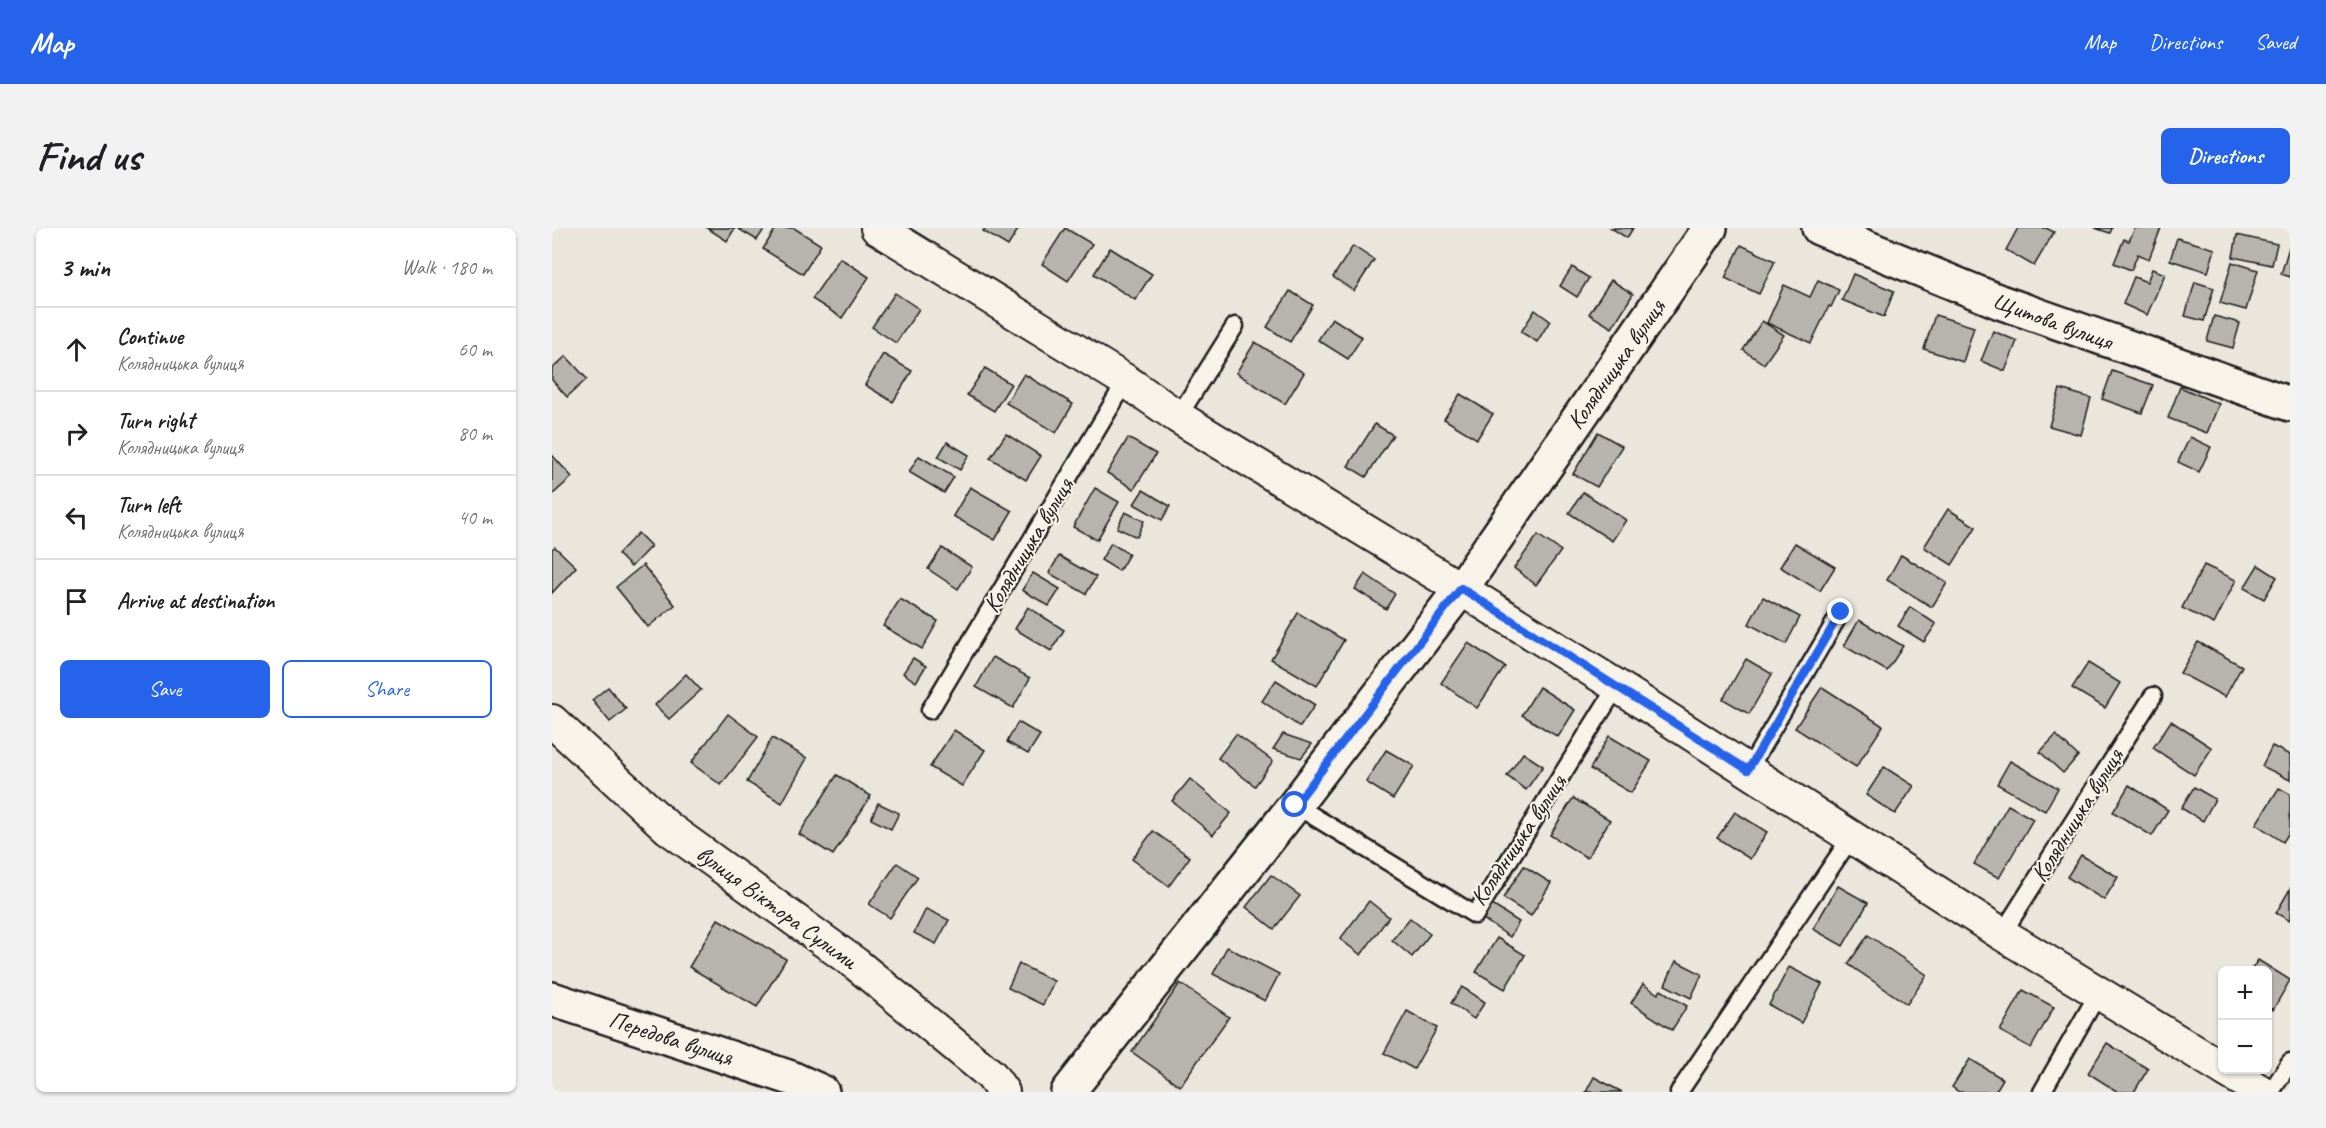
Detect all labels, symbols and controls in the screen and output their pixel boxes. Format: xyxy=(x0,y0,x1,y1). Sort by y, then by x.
text: Map xyxy=(30,25,73,60)
text: Map xyxy=(2084,29,2116,55)
text: Directions xyxy=(2149,29,2222,55)
text: Saved xyxy=(2255,29,2296,55)
button: Directions xyxy=(2161,128,2290,184)
text: Find us xyxy=(36,130,141,183)
text: 3 min xyxy=(60,251,110,284)
text: Walk · 180 m xyxy=(402,255,492,280)
street label: Щитова вулиця xyxy=(1990,286,2118,357)
street label: Колядницька вулиця xyxy=(1560,292,1673,435)
text: Continue xyxy=(117,323,183,351)
icon: ahead xyxy=(60,333,93,366)
text: 60 m xyxy=(458,337,492,362)
text: Колядницька вулиця xyxy=(117,351,243,376)
text: Turn right xyxy=(117,407,194,435)
icon: right xyxy=(60,417,93,450)
text: 80 m xyxy=(458,421,492,446)
text: Колядницька вулиця xyxy=(117,435,243,460)
street label: Колядницька вулиця xyxy=(976,471,1081,618)
text: Turn left xyxy=(117,491,181,519)
icon: left xyxy=(60,501,93,534)
text: 40 m xyxy=(458,505,492,530)
text: Колядницька вулиця xyxy=(117,519,243,544)
icon: arrive xyxy=(60,585,93,618)
text: Arrive at destination xyxy=(117,587,274,615)
route end xyxy=(1827,598,1853,624)
button: Save xyxy=(60,660,270,718)
button: Share xyxy=(282,660,492,718)
street label: Колядницька вулиця xyxy=(2024,742,2131,887)
street label: Колядницька вулиця xyxy=(1463,768,1574,911)
route start xyxy=(1281,791,1307,817)
street label: вулиця Віктора Сулими xyxy=(691,838,865,976)
map controls xyxy=(2218,966,2272,1074)
button: + xyxy=(2218,966,2272,1020)
street label: Передова вулиця xyxy=(605,1004,738,1072)
button: − xyxy=(2218,1020,2272,1074)

